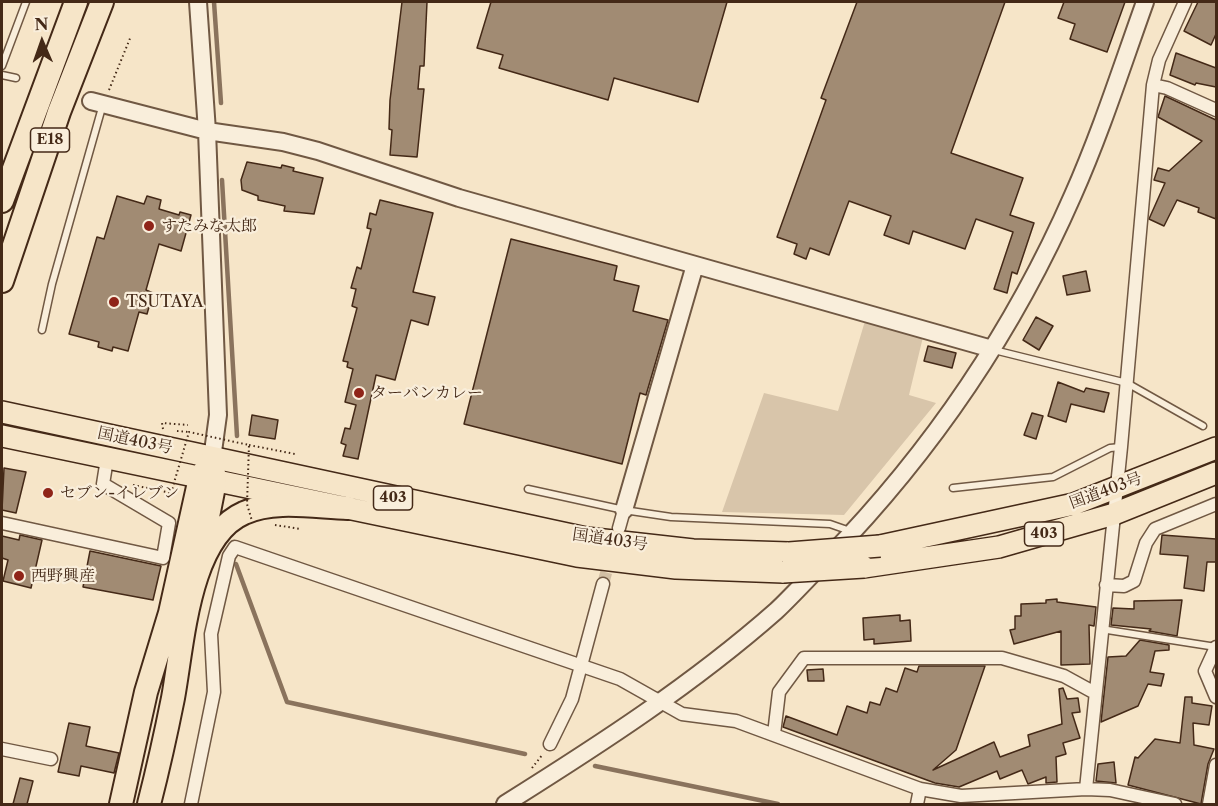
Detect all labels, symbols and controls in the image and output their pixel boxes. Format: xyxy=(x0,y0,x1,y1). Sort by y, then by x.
north arrow xyxy=(12,12,72,72)
text: N xyxy=(34,14,49,34)
road number: E18 xyxy=(31,128,70,152)
place label: すたみな太郎 xyxy=(161,216,257,236)
marker: すたみな太郎 xyxy=(142,219,156,233)
place label: TSUTAYA xyxy=(126,292,203,312)
marker: TSUTAYA xyxy=(107,295,121,309)
place label: ターバンカレー xyxy=(371,383,483,403)
marker: ターバンカレー xyxy=(352,386,366,400)
street label: 国道403号 xyxy=(96,424,174,458)
street label: 国道403号 xyxy=(1067,469,1145,513)
place label: セブン-イレブン xyxy=(60,483,179,503)
marker: セブン-イレブン xyxy=(41,486,55,500)
road number: 403 xyxy=(374,486,412,510)
road number: 403 xyxy=(1024,522,1064,546)
street label: 国道403号 xyxy=(571,525,649,555)
place label: 西野興産 xyxy=(31,566,95,586)
marker: 西野興産 xyxy=(12,569,26,583)

